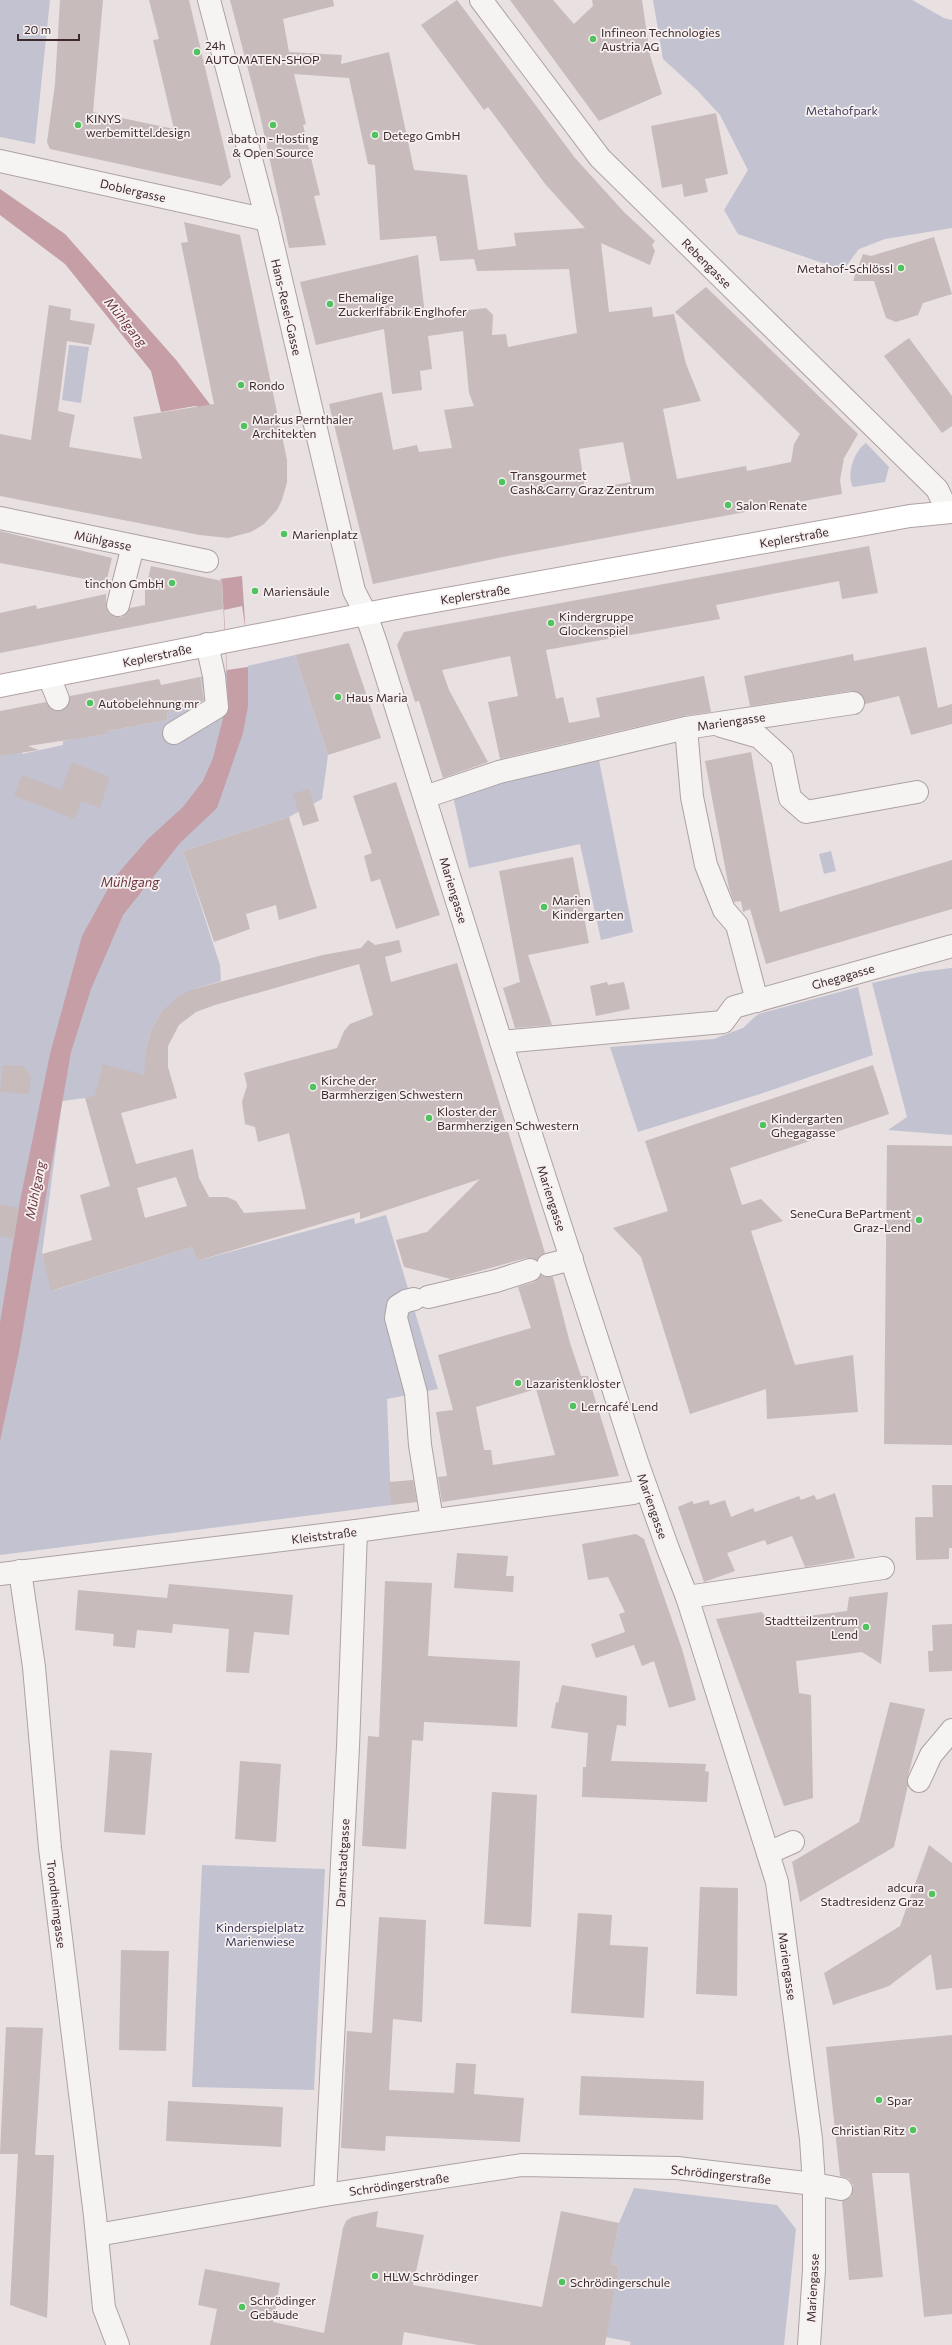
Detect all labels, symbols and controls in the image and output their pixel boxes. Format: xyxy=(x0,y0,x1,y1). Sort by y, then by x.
scale bar xyxy=(18,16,79,42)
text: 20 m xyxy=(24,22,51,36)
place label: Infineon Technologies Austria AG xyxy=(601,25,720,53)
marker: Infineon Technologies Austria AG xyxy=(588,34,598,44)
place label: 24h AUTOMATEN-SHOP xyxy=(205,38,320,66)
marker: 24h AUTOMATEN-SHOP xyxy=(192,47,202,57)
park label: Metahofpark xyxy=(806,103,879,117)
place label: KINYS werbemittel.design xyxy=(86,111,190,139)
marker: KINYS werbemittel.design xyxy=(73,120,83,130)
marker: abaton - Hosting & Open Source xyxy=(268,120,278,130)
place label: Detego GmbH xyxy=(383,128,460,142)
marker: Detego GmbH xyxy=(370,130,380,140)
place label: abaton - Hosting & Open Source xyxy=(227,131,319,159)
street label: Doblergasse xyxy=(99,176,167,204)
street label: Rebengasse xyxy=(679,235,735,291)
street label: Hans-Resel-Gasse xyxy=(269,257,305,357)
place label: Metahof-Schlössl xyxy=(797,261,893,275)
marker: Metahof-Schlössl xyxy=(896,263,906,273)
place label: Ehemalige Zuckerlfabrik Englhofer xyxy=(338,290,467,318)
water label: Mühlgang xyxy=(101,294,151,351)
marker: Ehemalige Zuckerlfabrik Englhofer xyxy=(325,299,335,309)
place label: Rondo xyxy=(249,378,285,392)
marker: Rondo xyxy=(236,380,246,390)
place label: Markus Pernthaler Architekten xyxy=(252,412,353,440)
marker: Markus Pernthaler Architekten xyxy=(239,421,249,431)
place label: Transgourmet Cash&Carry Graz Zentrum xyxy=(510,468,654,496)
marker: Transgourmet Cash&Carry Graz Zentrum xyxy=(497,477,507,487)
place label: Salon Renate xyxy=(736,498,807,512)
marker: Salon Renate xyxy=(723,500,733,510)
street label: Keplerstraße xyxy=(758,524,830,550)
street label: Mühlgasse xyxy=(73,527,133,553)
place label: Marienplatz xyxy=(292,527,358,541)
marker: Marienplatz xyxy=(279,529,289,539)
place label: tinchon GmbH xyxy=(85,576,164,590)
marker: tinchon GmbH xyxy=(167,578,177,588)
street label: Keplerstraße xyxy=(439,582,511,606)
place label: Mariensäule xyxy=(263,584,330,598)
marker: Mariensäule xyxy=(250,586,260,596)
place label: Kindergruppe Glockenspiel xyxy=(559,609,634,637)
marker: Kindergruppe Glockenspiel xyxy=(546,618,556,628)
street label: Keplerstraße xyxy=(121,641,193,669)
place label: Haus Maria xyxy=(346,690,408,704)
marker: Haus Maria xyxy=(333,692,343,702)
place label: Autobelehnung mr xyxy=(98,696,199,710)
marker: Autobelehnung mr xyxy=(85,698,95,708)
street label: Mariengasse xyxy=(696,709,766,733)
street label: Mariengasse xyxy=(437,855,471,925)
water label: Mühlgang xyxy=(101,874,160,890)
place label: Marien Kindergarten xyxy=(552,893,624,921)
marker: Marien Kindergarten xyxy=(539,902,549,912)
street label: Ghegagasse xyxy=(810,960,876,992)
place label: Kirche der Barmherzigen Schwestern xyxy=(321,1073,463,1101)
marker: Kirche der Barmherzigen Schwestern xyxy=(308,1082,318,1092)
place label: Kloster der Barmherzigen Schwestern xyxy=(437,1104,579,1132)
place label: Kindergarten Ghegagasse xyxy=(771,1111,843,1139)
marker: Kloster der Barmherzigen Schwestern xyxy=(424,1113,434,1123)
marker: Kindergarten Ghegagasse xyxy=(758,1120,768,1130)
water label: Mühlgang xyxy=(22,1159,49,1220)
street label: Mariengasse xyxy=(535,1163,569,1233)
place label: SeneCura BePartment Graz-Lend xyxy=(790,1206,911,1234)
marker: SeneCura BePartment Graz-Lend xyxy=(914,1215,924,1225)
place label: Lazaristenkloster xyxy=(526,1376,621,1390)
marker: Lazaristenkloster xyxy=(513,1378,523,1388)
place label: Lerncafé Lend xyxy=(581,1399,658,1413)
marker: Lerncafé Lend xyxy=(568,1401,578,1411)
street label: Mariengasse xyxy=(635,1471,671,1541)
street label: Kleiststraße xyxy=(291,1524,357,1546)
place label: Stadtteilzentrum Lend xyxy=(765,1613,858,1641)
marker: Stadtteilzentrum Lend xyxy=(861,1622,871,1632)
street label: Darmstadtgasse xyxy=(333,1818,351,1908)
street label: Trondheimgasse xyxy=(45,1859,69,1949)
place label: adcura Stadtresidenz Graz xyxy=(820,1880,924,1908)
marker: adcura Stadtresidenz Graz xyxy=(927,1889,937,1899)
park label: Kinderspielplatz Marienwiese xyxy=(216,1920,304,1948)
street label: Mariengasse xyxy=(776,1931,800,2001)
place label: Spar xyxy=(887,2093,912,2107)
marker: Spar xyxy=(874,2095,884,2105)
place label: Christian Ritz xyxy=(831,2123,905,2137)
marker: Christian Ritz xyxy=(908,2125,918,2135)
street label: Schrödingerstraße xyxy=(670,2162,772,2186)
street label: Schrödingerstraße xyxy=(348,2170,450,2198)
street label: Mariengasse xyxy=(803,2253,821,2323)
place label: HLW Schrödinger xyxy=(383,2269,479,2283)
marker: HLW Schrödinger xyxy=(370,2271,380,2281)
place label: Schrödingerschule xyxy=(570,2275,670,2289)
marker: Schrödingerschule xyxy=(557,2277,567,2287)
place label: Schrödinger Gebäude xyxy=(250,2293,316,2321)
marker: Schrödinger Gebäude xyxy=(237,2302,247,2312)

